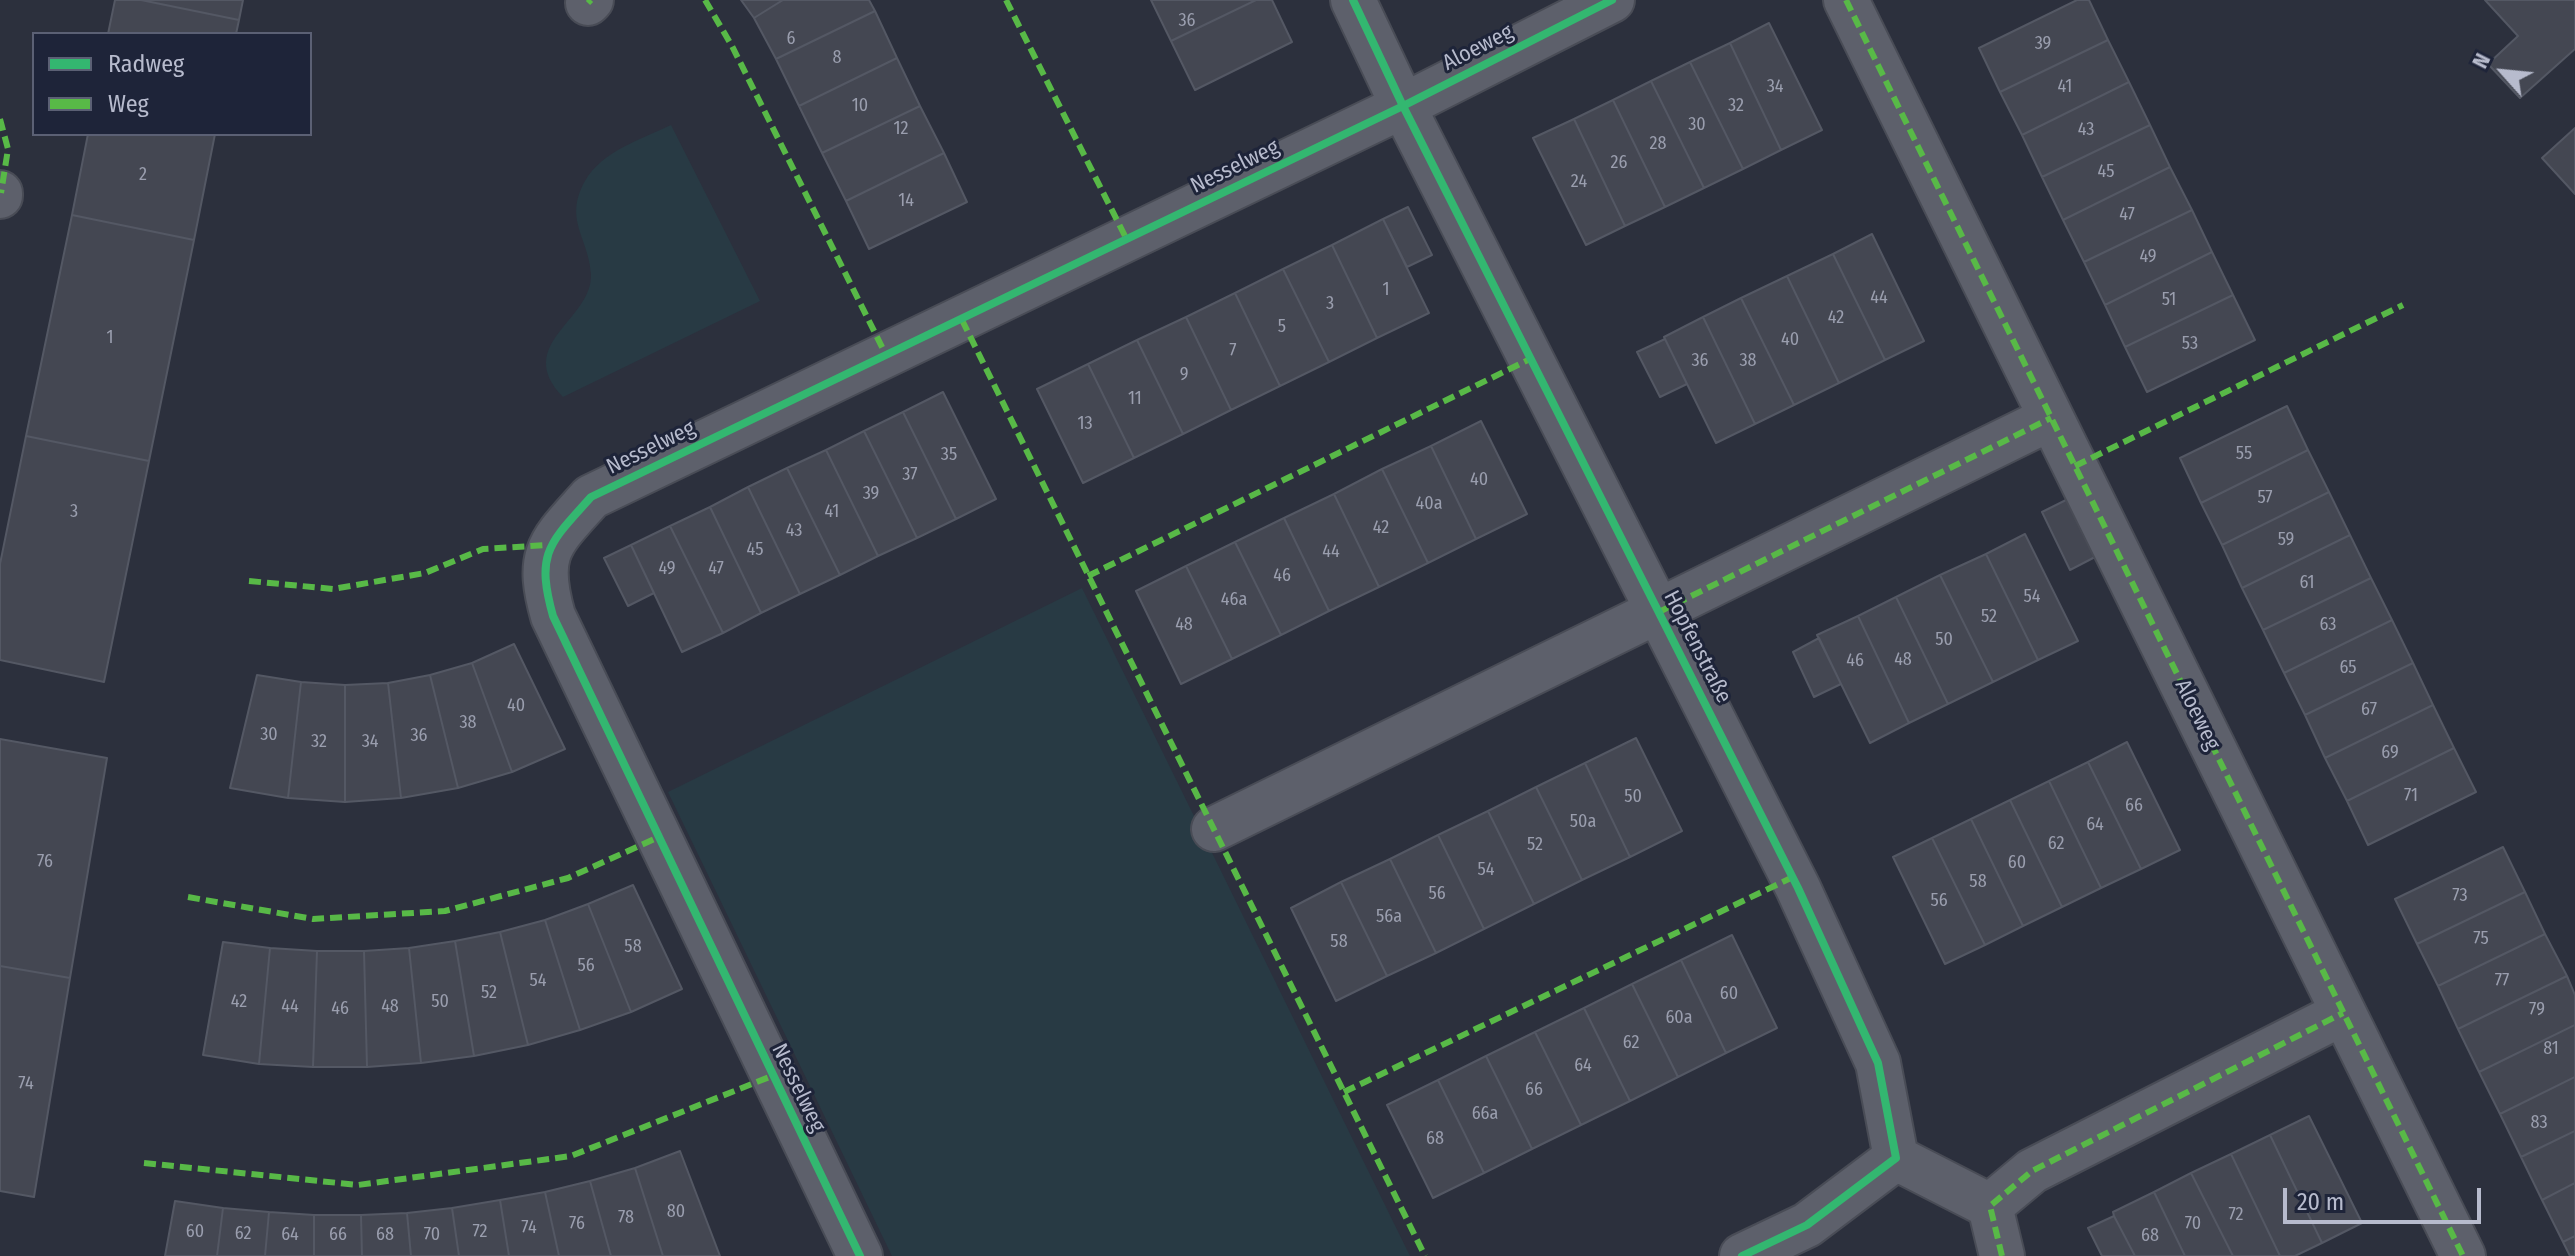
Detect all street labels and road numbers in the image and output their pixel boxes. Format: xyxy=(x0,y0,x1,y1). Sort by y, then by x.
street label: Aloeweg xyxy=(1438,19,1518,77)
street label: Nesselweg xyxy=(1186,134,1284,200)
street label: Nesselweg xyxy=(602,415,700,481)
street label: Hopfenstraße xyxy=(1657,586,1737,708)
street label: Aloeweg xyxy=(2169,675,2225,755)
street label: Nesselweg xyxy=(765,1039,831,1137)

